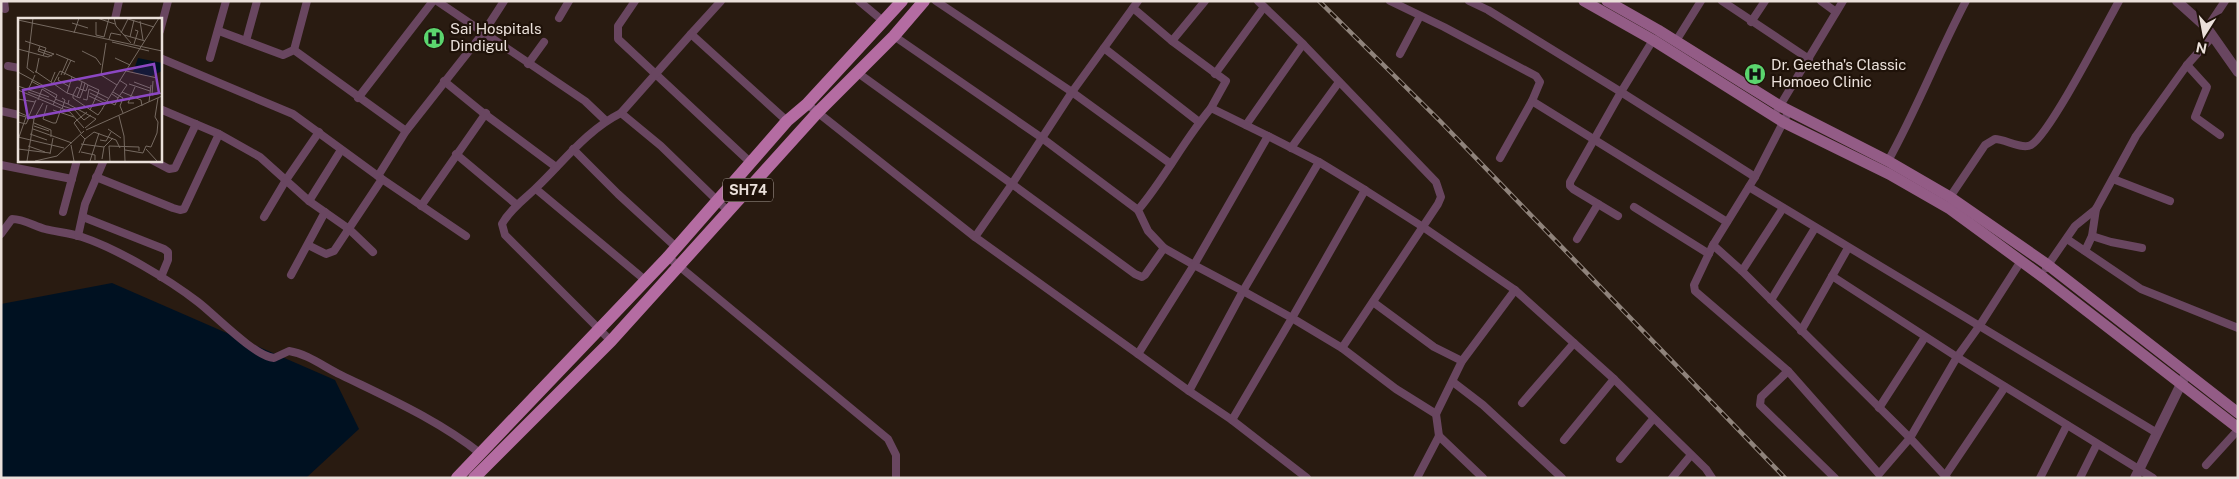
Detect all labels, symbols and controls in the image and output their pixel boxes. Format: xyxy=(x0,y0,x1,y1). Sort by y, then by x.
north arrow xyxy=(2179,10,2229,60)
inset map xyxy=(18,18,161,161)
place label: Sai Hospitals Dindigul xyxy=(450,20,542,54)
hospital icon: Sai Hospitals Dindigul xyxy=(422,26,446,50)
text: N xyxy=(2195,39,2208,57)
place label: Dr. Geetha's Classic Homoeo Clinic xyxy=(1771,56,1907,90)
hospital icon: Dr. Geetha's Classic Homoeo Clinic xyxy=(1743,62,1767,86)
road number: SH74 xyxy=(723,178,773,202)

